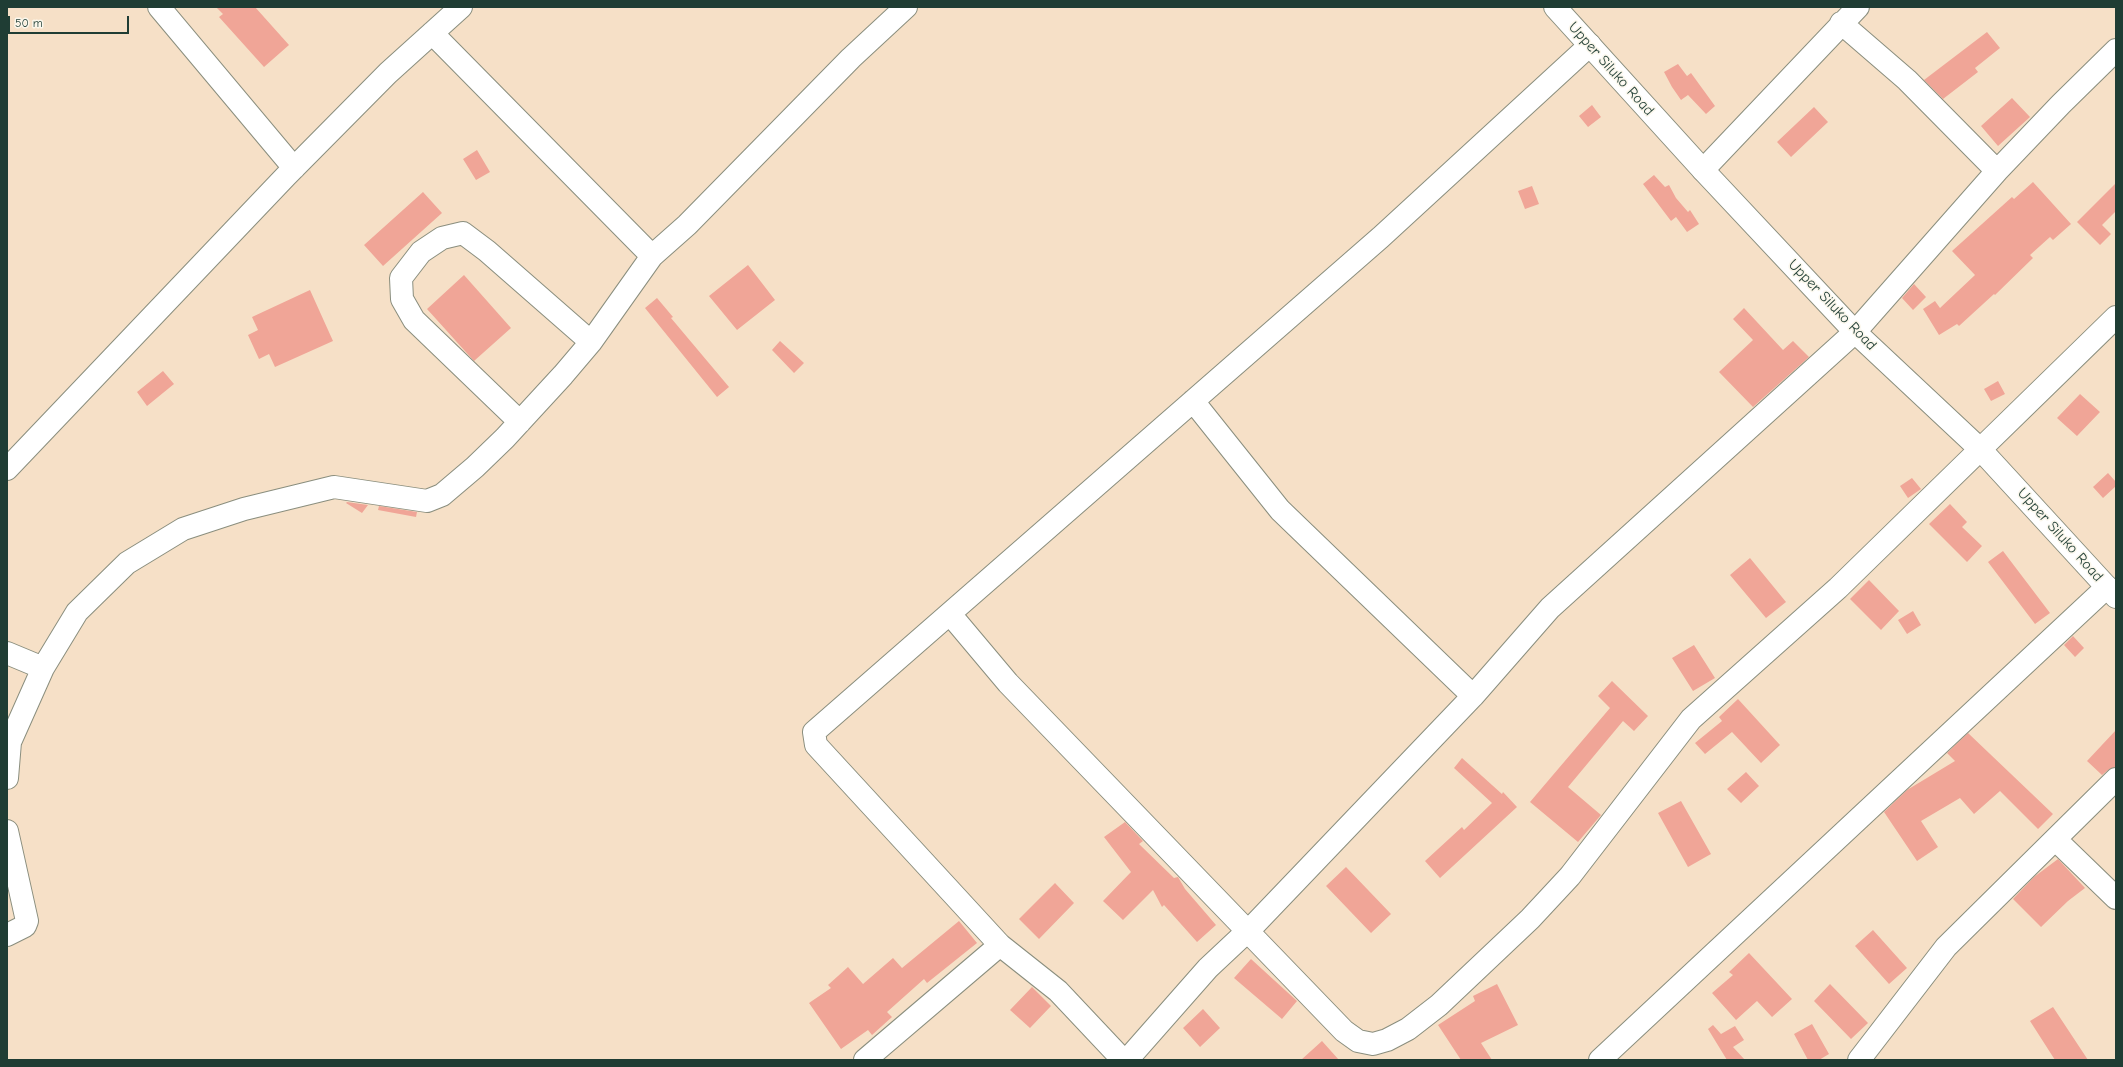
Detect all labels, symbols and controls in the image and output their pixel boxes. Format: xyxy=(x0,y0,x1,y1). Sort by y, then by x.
scale bar xyxy=(10,8,131,34)
text: 50 m xyxy=(15,16,43,30)
street label: Upper Siluko Road xyxy=(1564,19,1658,119)
street label: Upper Siluko Road xyxy=(1784,256,1880,354)
street label: Upper Siluko Road xyxy=(2013,485,2107,585)

